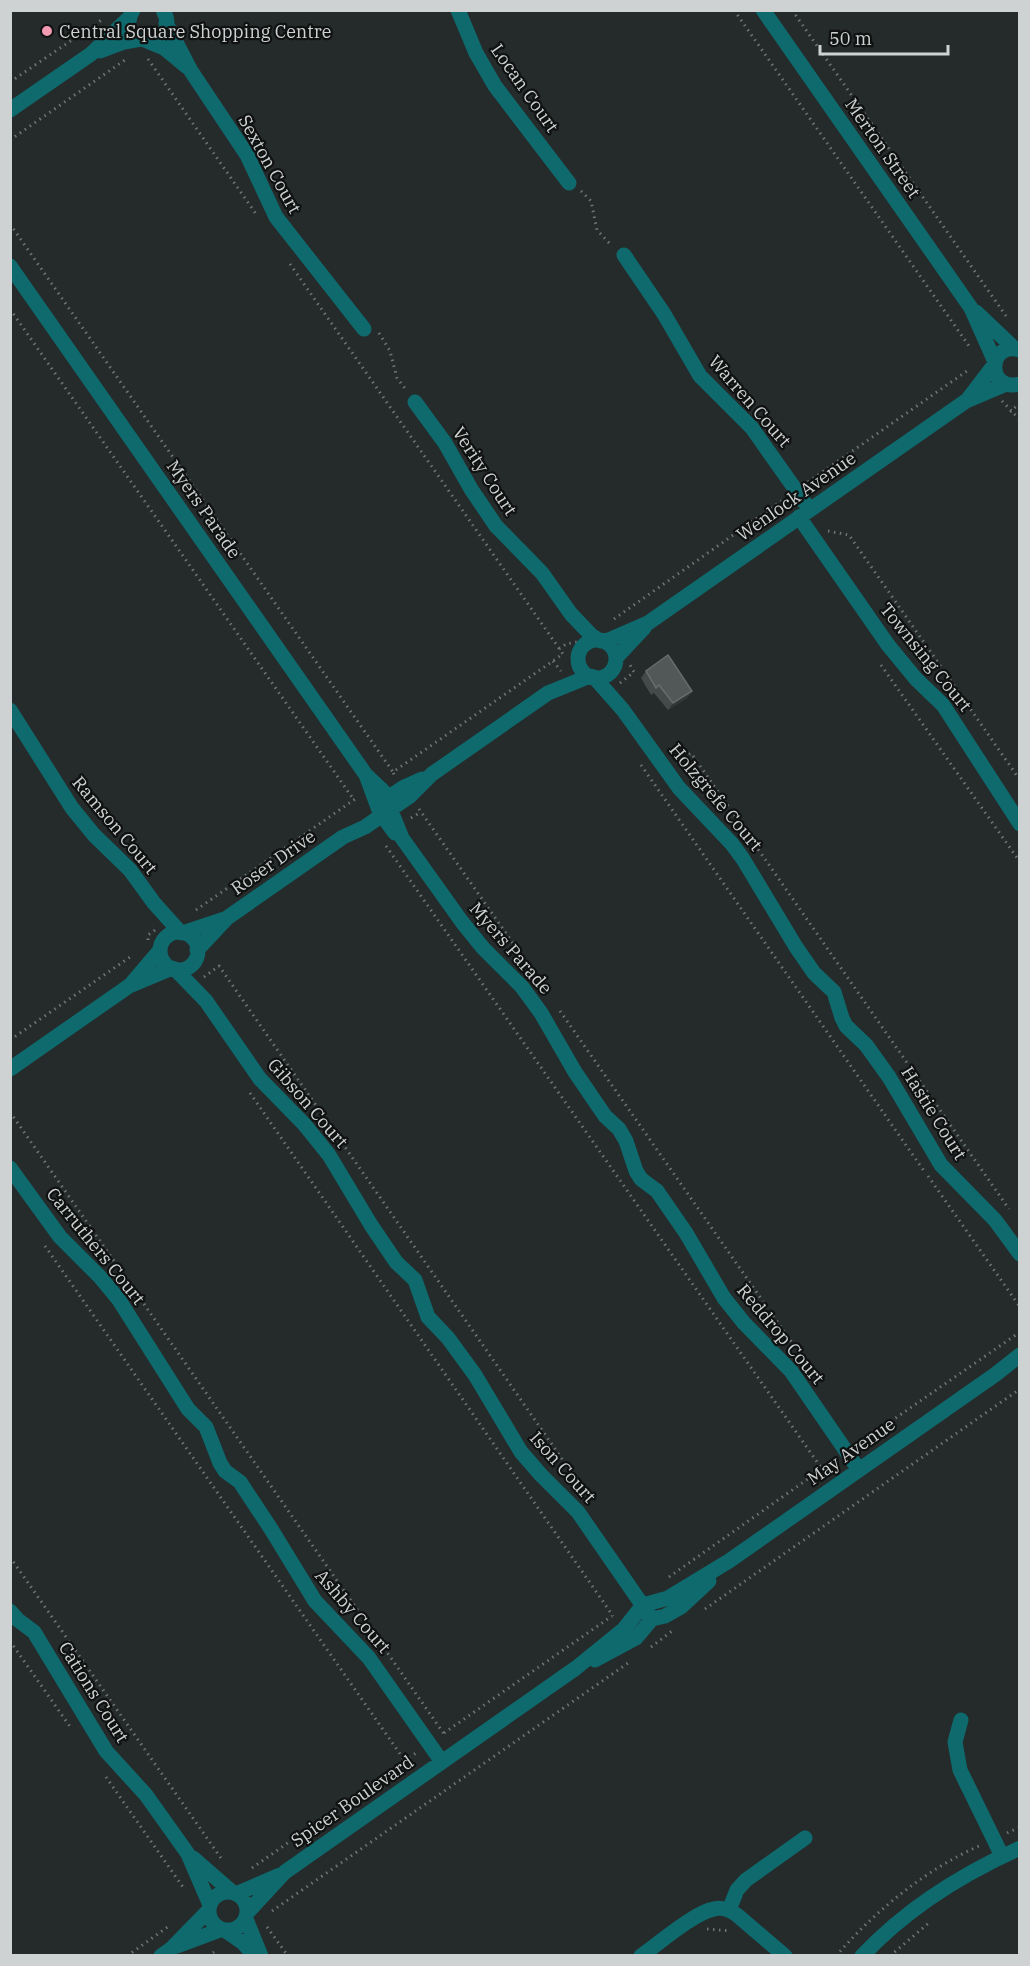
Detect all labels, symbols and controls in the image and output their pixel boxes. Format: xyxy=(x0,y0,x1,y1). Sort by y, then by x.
scale bar xyxy=(820,18,948,56)
place label: Central Square Shopping Centre xyxy=(59,20,331,43)
marker: Central Square Shopping Centre xyxy=(40,24,54,38)
text: 50 m xyxy=(829,27,872,50)
street label: Locan Court xyxy=(486,39,564,137)
street label: Merton Street xyxy=(840,94,926,202)
street label: Sexton Court xyxy=(233,110,307,218)
street label: Warren Court xyxy=(704,350,796,452)
street label: Verity Court xyxy=(448,422,522,520)
street label: Wenlock Avenue xyxy=(732,446,860,546)
street label: Myers Parade xyxy=(162,455,246,563)
street label: Townsing Court xyxy=(875,598,977,716)
street label: Holzgrefe Court xyxy=(664,738,768,856)
street label: Ramson Court xyxy=(67,771,163,879)
street label: Roser Drive xyxy=(226,824,320,900)
street label: Myers Parade xyxy=(465,897,557,999)
street label: Gibson Court xyxy=(263,1053,353,1153)
street label: Hastie Court xyxy=(896,1062,972,1164)
street label: Carruthers Court xyxy=(42,1183,150,1309)
street label: Reddrop Court xyxy=(732,1279,830,1389)
street label: May Avenue xyxy=(802,1412,900,1490)
street label: Ison Court xyxy=(525,1427,601,1507)
street label: Ashby Court xyxy=(310,1564,396,1658)
street label: Cations Court xyxy=(54,1637,134,1747)
street label: Spicer Boulevard xyxy=(286,1750,418,1852)

